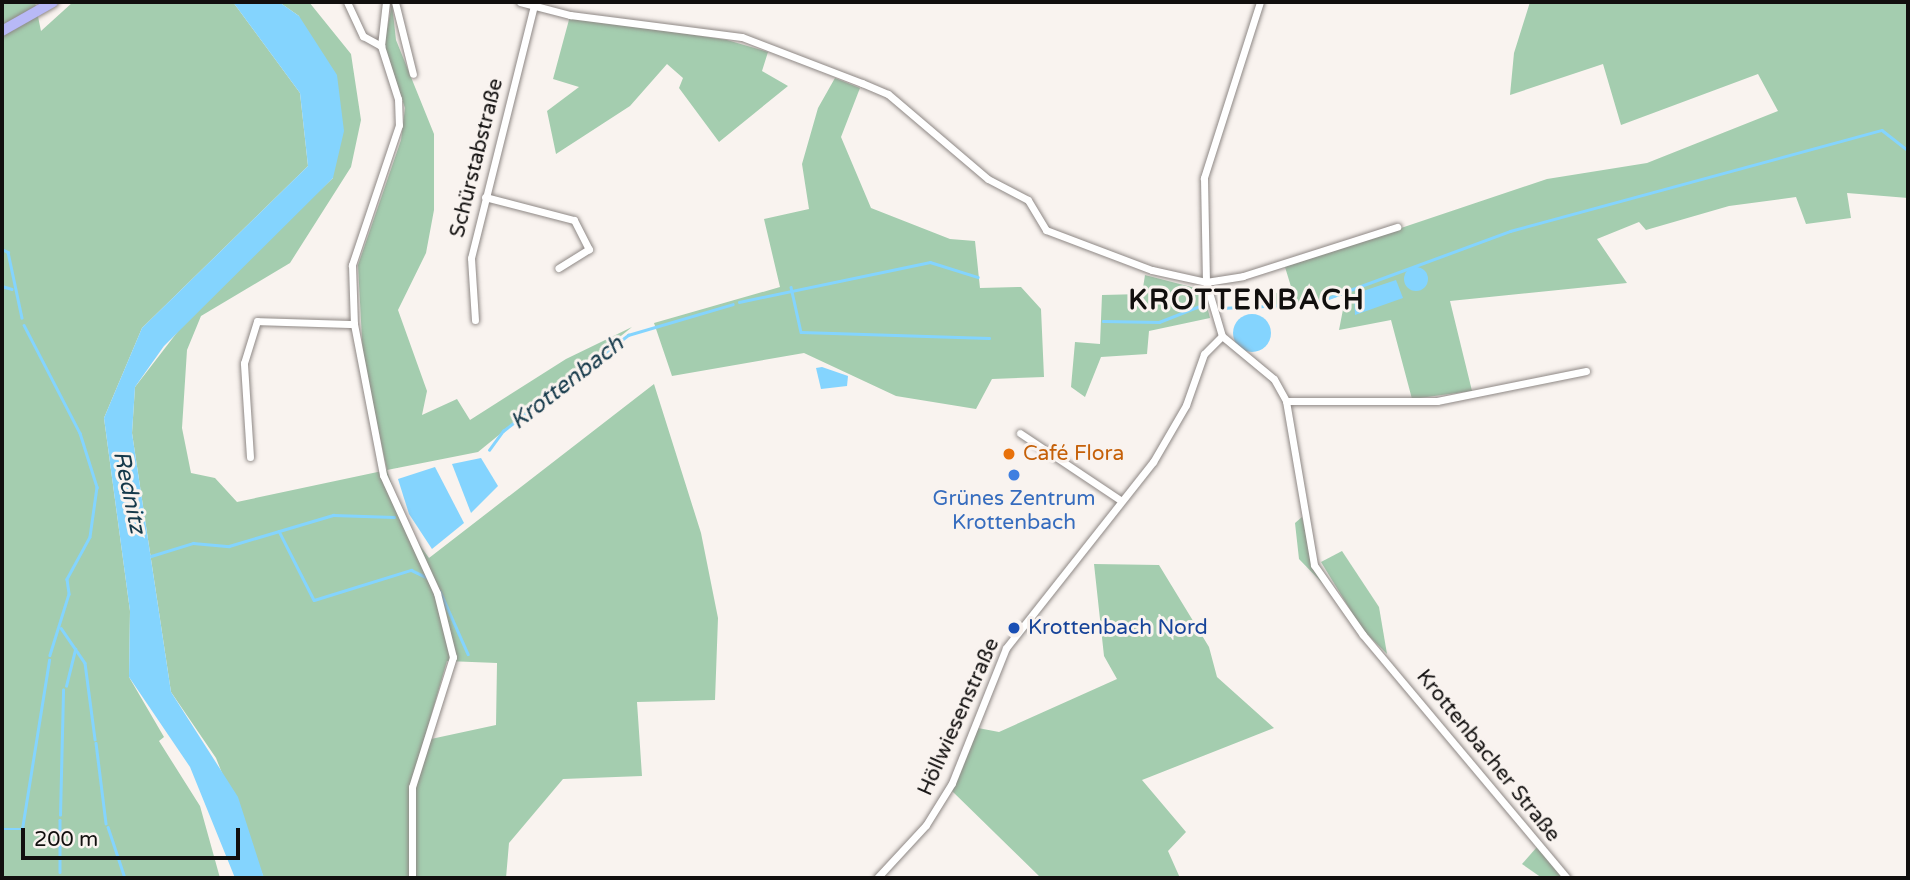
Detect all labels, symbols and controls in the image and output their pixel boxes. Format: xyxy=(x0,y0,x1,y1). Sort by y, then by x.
street label: Schürstabstraße xyxy=(445,76,509,240)
district label: KROTTENBACH xyxy=(1130,283,1364,317)
water label: Krottenbach xyxy=(505,330,629,436)
place label: Café Flora xyxy=(1023,441,1124,467)
marker: Café Flora xyxy=(1001,446,1017,462)
water label: Rednitz xyxy=(107,448,151,536)
marker: Grünes Zentrum Krottenbach xyxy=(1006,467,1022,483)
place label: Grünes Zentrum Krottenbach xyxy=(933,486,1095,536)
place label: Krottenbach Nord xyxy=(1028,615,1208,641)
marker: Krottenbach Nord xyxy=(1006,620,1022,636)
street label: Höllwiesenstraße xyxy=(913,634,1005,800)
street label: Krottenbacher Straße xyxy=(1411,665,1565,847)
scale bar xyxy=(24,814,243,858)
text: 200 m xyxy=(34,827,98,852)

